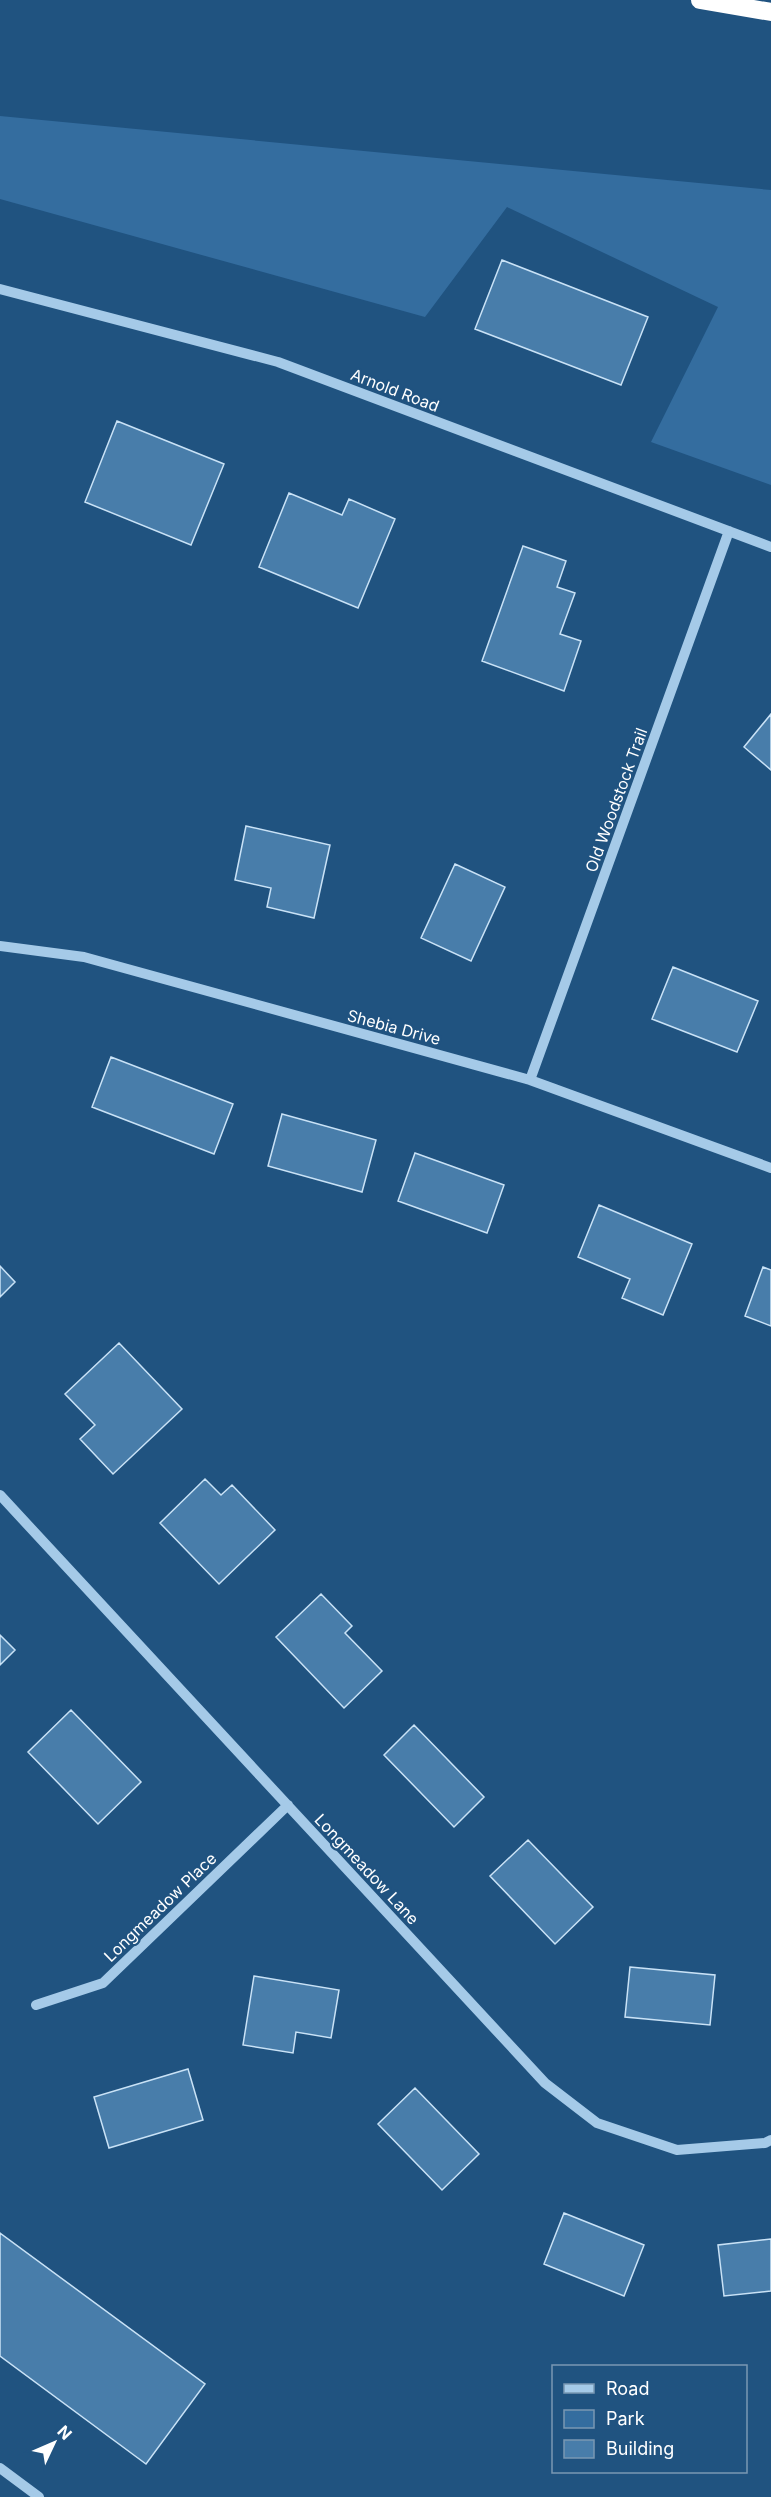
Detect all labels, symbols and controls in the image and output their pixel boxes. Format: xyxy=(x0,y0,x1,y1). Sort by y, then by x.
street label: Arnold Road xyxy=(348,364,442,416)
street label: Old Woodstock Trail xyxy=(581,725,651,875)
street label: Shebia Drive xyxy=(345,1005,443,1049)
street label: Longmeadow Lane xyxy=(311,1810,423,1928)
street label: Longmeadow Place xyxy=(100,1848,220,1966)
legend xyxy=(552,2365,747,2473)
text: Road xyxy=(606,2378,649,2399)
text: Park xyxy=(606,2408,645,2429)
north arrow xyxy=(24,2413,84,2473)
text: N xyxy=(53,2421,76,2444)
text: Building xyxy=(606,2438,674,2459)

